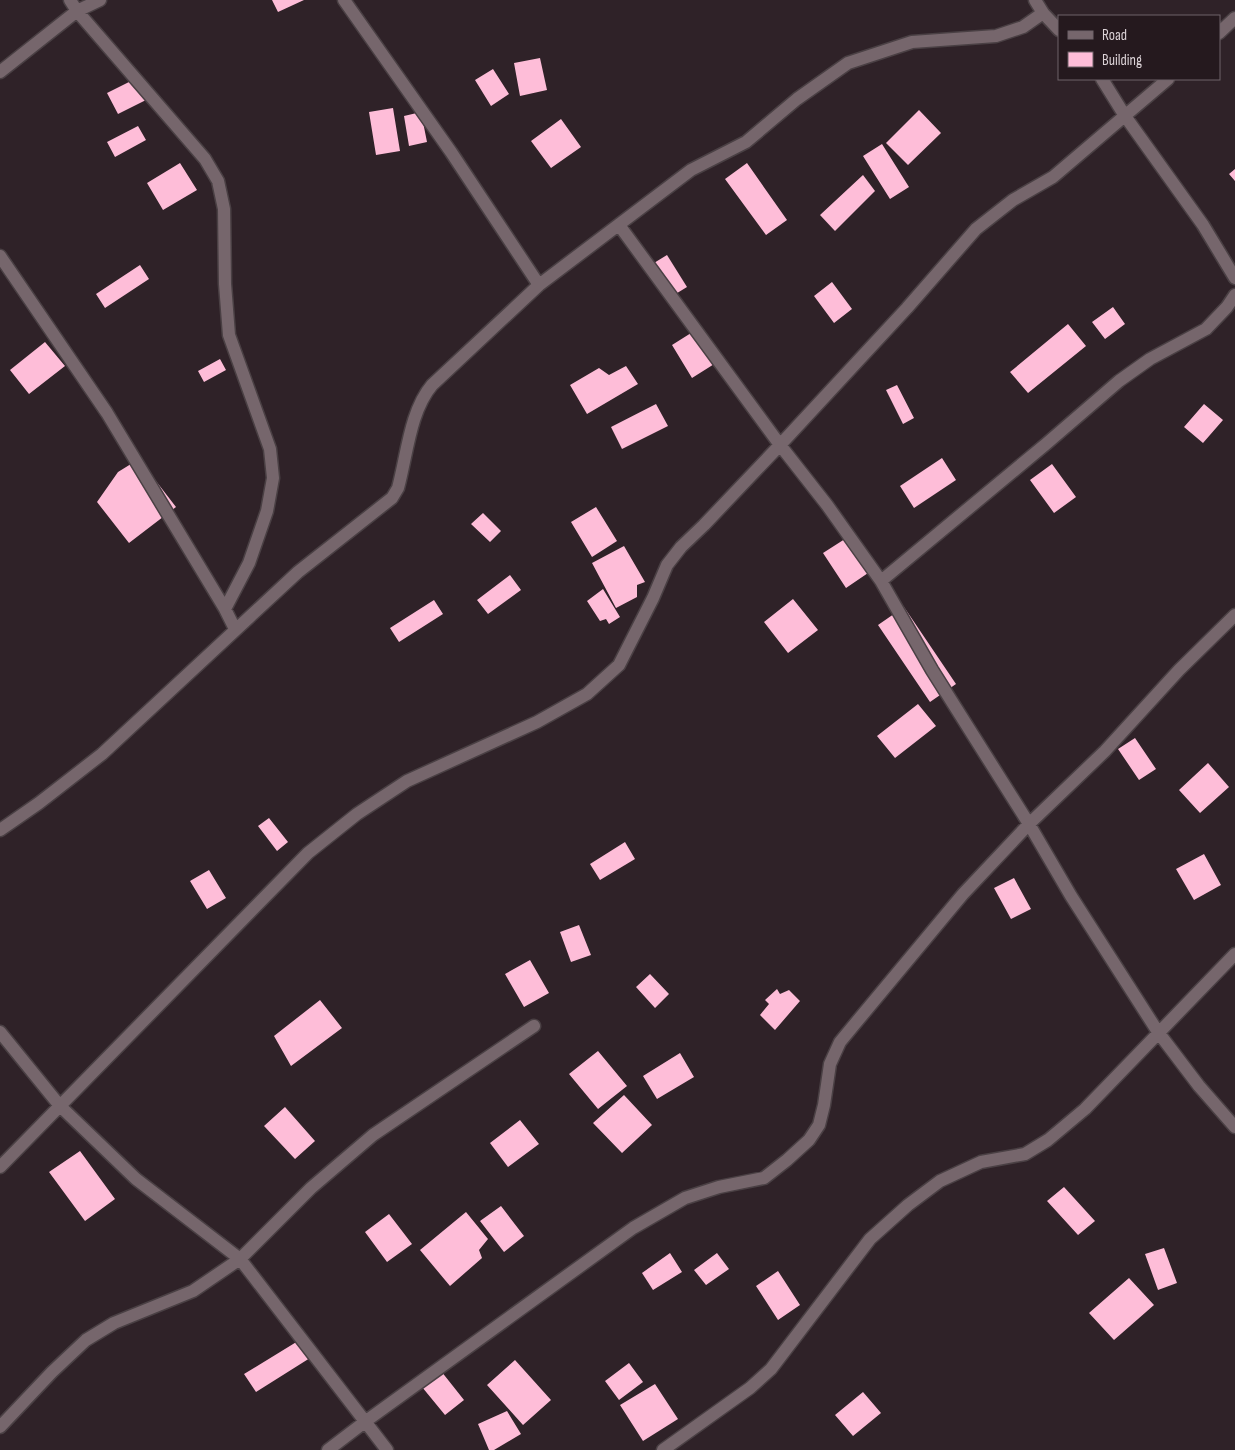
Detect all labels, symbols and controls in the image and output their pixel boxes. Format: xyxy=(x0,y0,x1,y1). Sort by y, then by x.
legend xyxy=(1058,15,1220,80)
text: Road xyxy=(1102,26,1127,45)
text: Building xyxy=(1102,51,1142,70)

